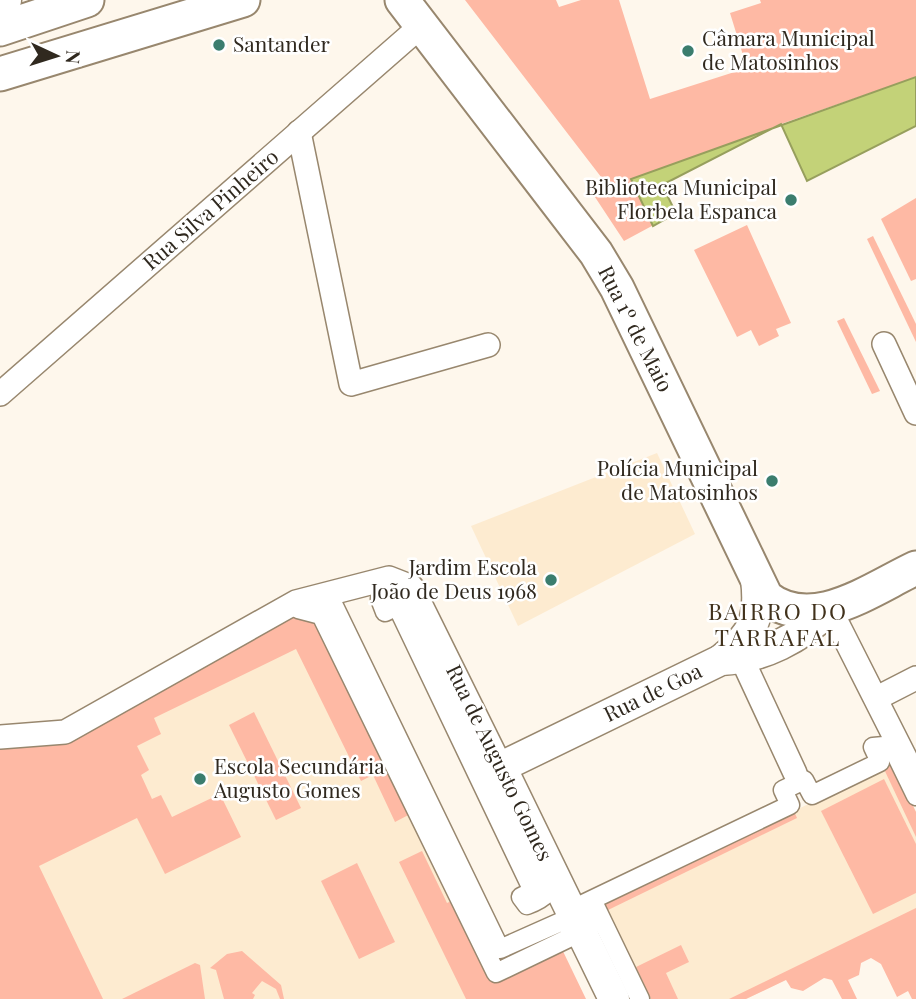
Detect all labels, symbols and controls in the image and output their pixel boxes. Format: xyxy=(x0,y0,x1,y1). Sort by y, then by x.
north arrow xyxy=(21,21,91,91)
place label: Câmara Municipal de Matosinhos xyxy=(702,23,875,75)
place label: Santander xyxy=(233,29,331,57)
marker: Santander xyxy=(211,37,227,53)
marker: Câmara Municipal de Matosinhos xyxy=(680,43,696,59)
text: N xyxy=(60,50,87,65)
street label: Rua Silva Pinheiro xyxy=(136,142,283,275)
place label: Biblioteca Municipal Florbela Espanca xyxy=(585,172,778,224)
marker: Biblioteca Municipal Florbela Espanca xyxy=(783,192,799,208)
street label: Rua 1º de Maio xyxy=(593,260,681,396)
place label: Polícia Municipal de Matosinhos xyxy=(597,453,758,505)
marker: Polícia Municipal de Matosinhos xyxy=(764,473,780,489)
place label: Jardim Escola João de Deus 1968 xyxy=(370,552,538,604)
marker: Jardim Escola João de Deus 1968 xyxy=(543,572,559,588)
district label: BAIRRO DO TARRAFAL xyxy=(708,595,848,652)
street label: Rua de Goa xyxy=(598,655,706,727)
street label: Rua de Augusto Gomes xyxy=(441,659,561,865)
place label: Escola Secundária Augusto Gomes xyxy=(213,751,385,803)
marker: Escola Secundária Augusto Gomes xyxy=(192,771,208,787)

